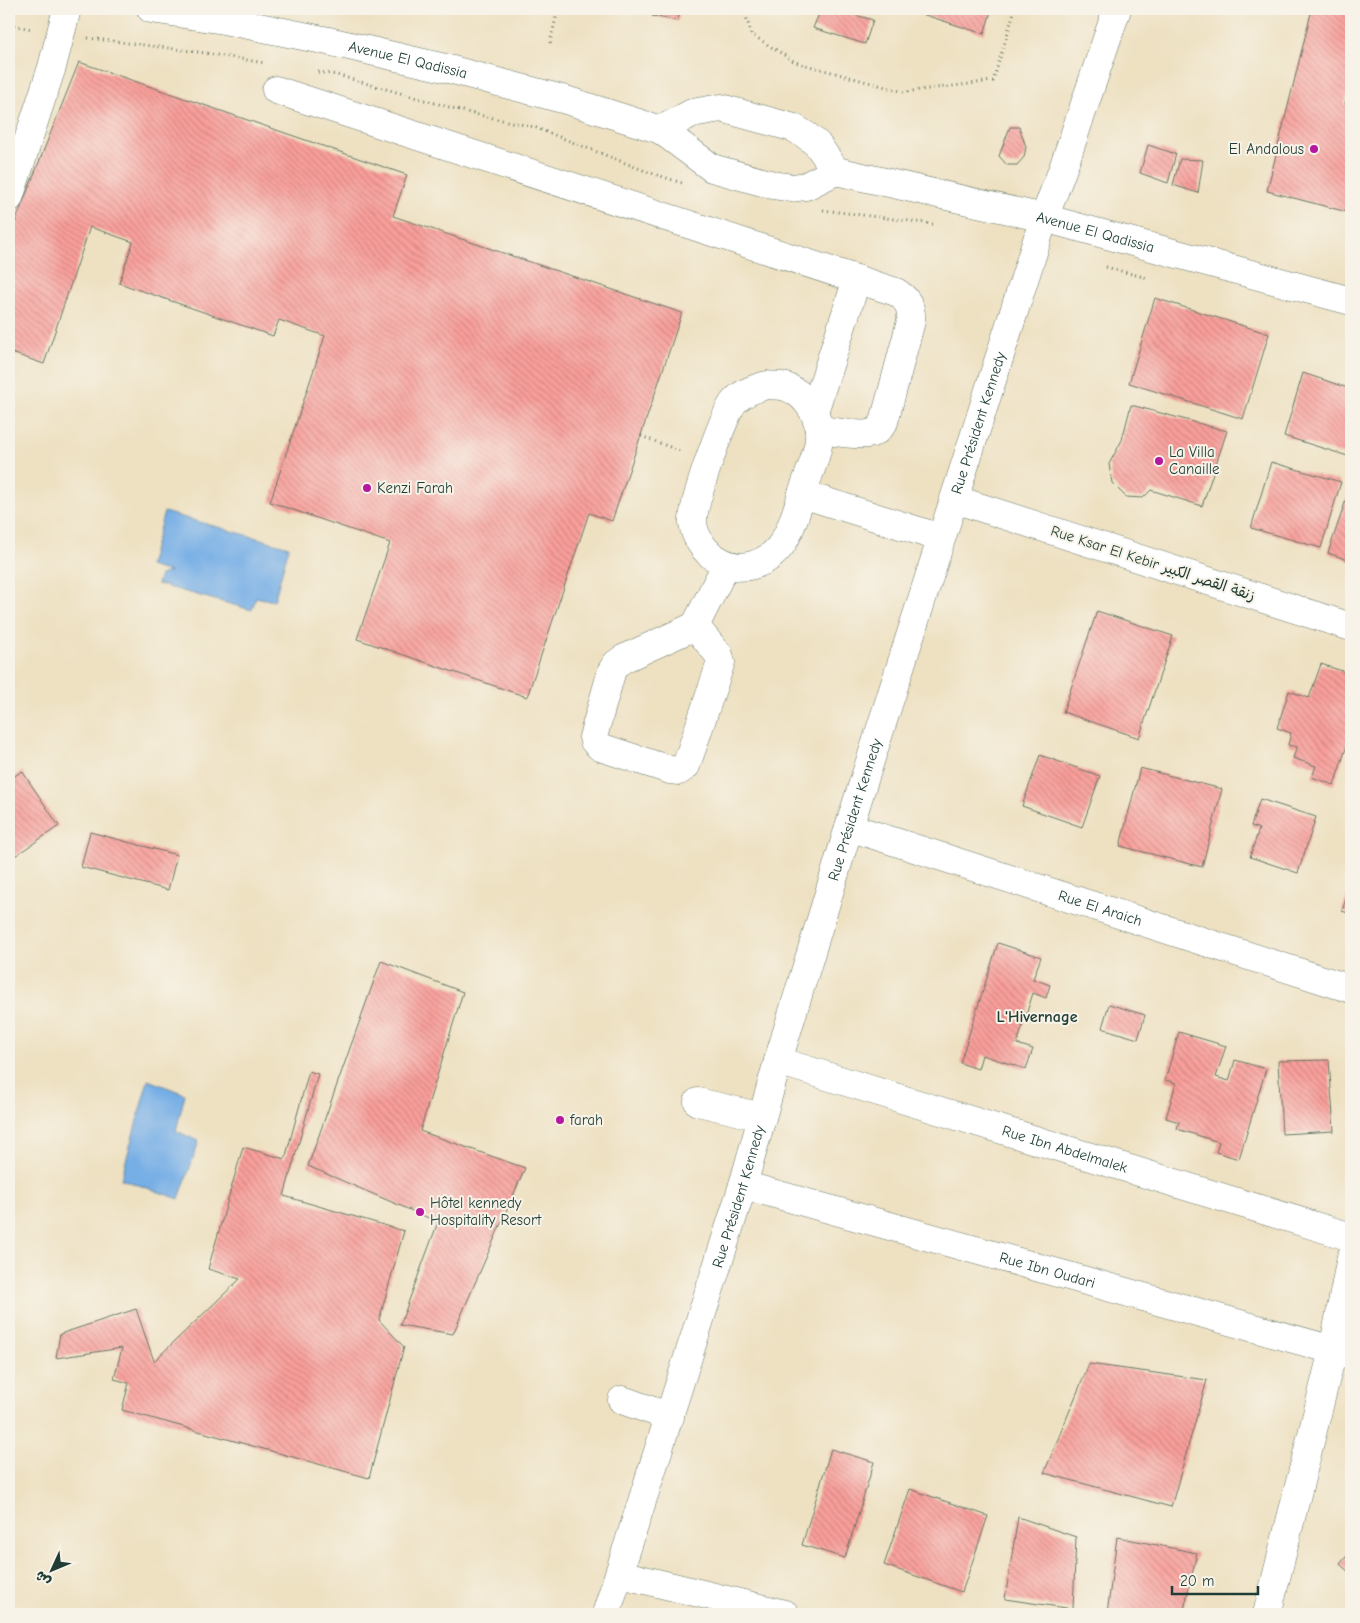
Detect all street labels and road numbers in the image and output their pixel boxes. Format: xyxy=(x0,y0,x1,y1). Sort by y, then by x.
street label: Avenue El Qadissia xyxy=(347,37,469,82)
street label: Avenue El Qadissia xyxy=(1035,208,1156,256)
street label: Rue Président Kennedy xyxy=(947,349,1010,496)
street label: Rue Ksar El Kebir زنقة القصر الكبير xyxy=(1048,521,1258,605)
street label: Rue Président Kennedy xyxy=(824,736,886,883)
street label: Rue El Araich xyxy=(1056,886,1145,930)
street label: Rue Ibn Abdelmalek xyxy=(1000,1121,1130,1177)
street label: Rue Président Kennedy xyxy=(708,1123,768,1270)
street label: Rue Ibn Oudari xyxy=(997,1248,1097,1292)

